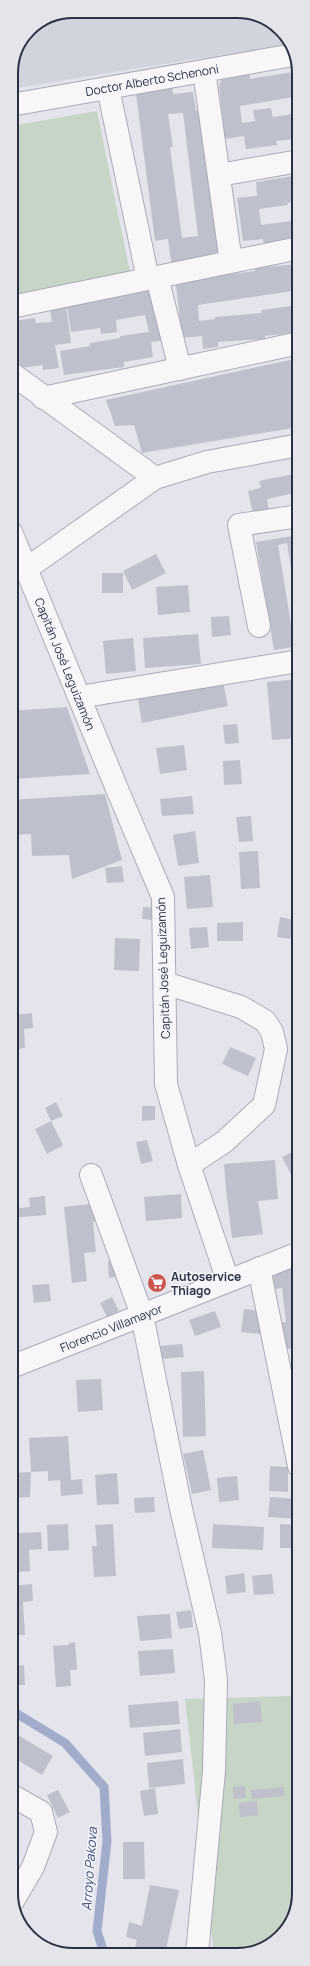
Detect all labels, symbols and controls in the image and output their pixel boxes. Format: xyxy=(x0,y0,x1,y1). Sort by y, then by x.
street label: Doctor Alberto Schenoni xyxy=(84,60,220,100)
street label: Capitán José Leguizamón xyxy=(31,595,99,733)
street label: Capitán José Leguizamón xyxy=(152,897,174,1039)
place label: Autoservice Thiago xyxy=(171,1268,241,1299)
supermarket icon: Autoservice Thiago xyxy=(146,1272,168,1294)
street label: Florencio Villamayor xyxy=(57,1299,165,1356)
water label: Arroyo Pakova xyxy=(77,1826,101,1911)

